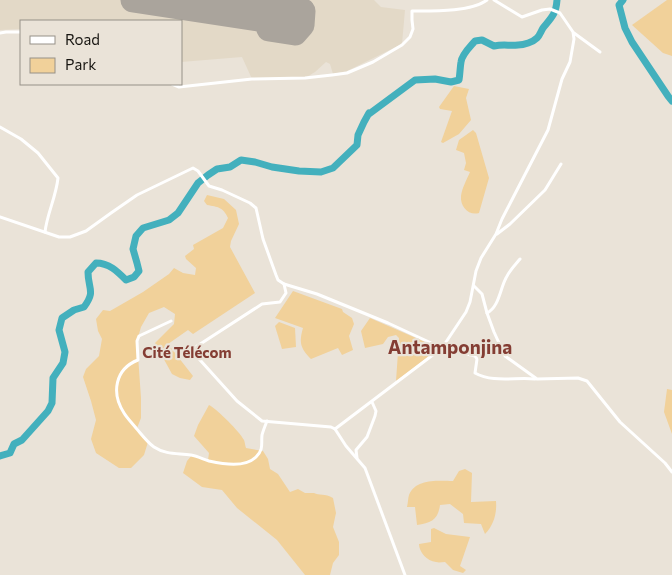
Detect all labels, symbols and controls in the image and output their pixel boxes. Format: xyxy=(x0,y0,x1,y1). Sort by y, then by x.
legend xyxy=(20,20,182,85)
text: Road xyxy=(65,30,100,48)
text: Park xyxy=(65,55,96,73)
district label: Antamponjina xyxy=(388,335,512,358)
district label: Cité Télécom xyxy=(142,343,232,361)

